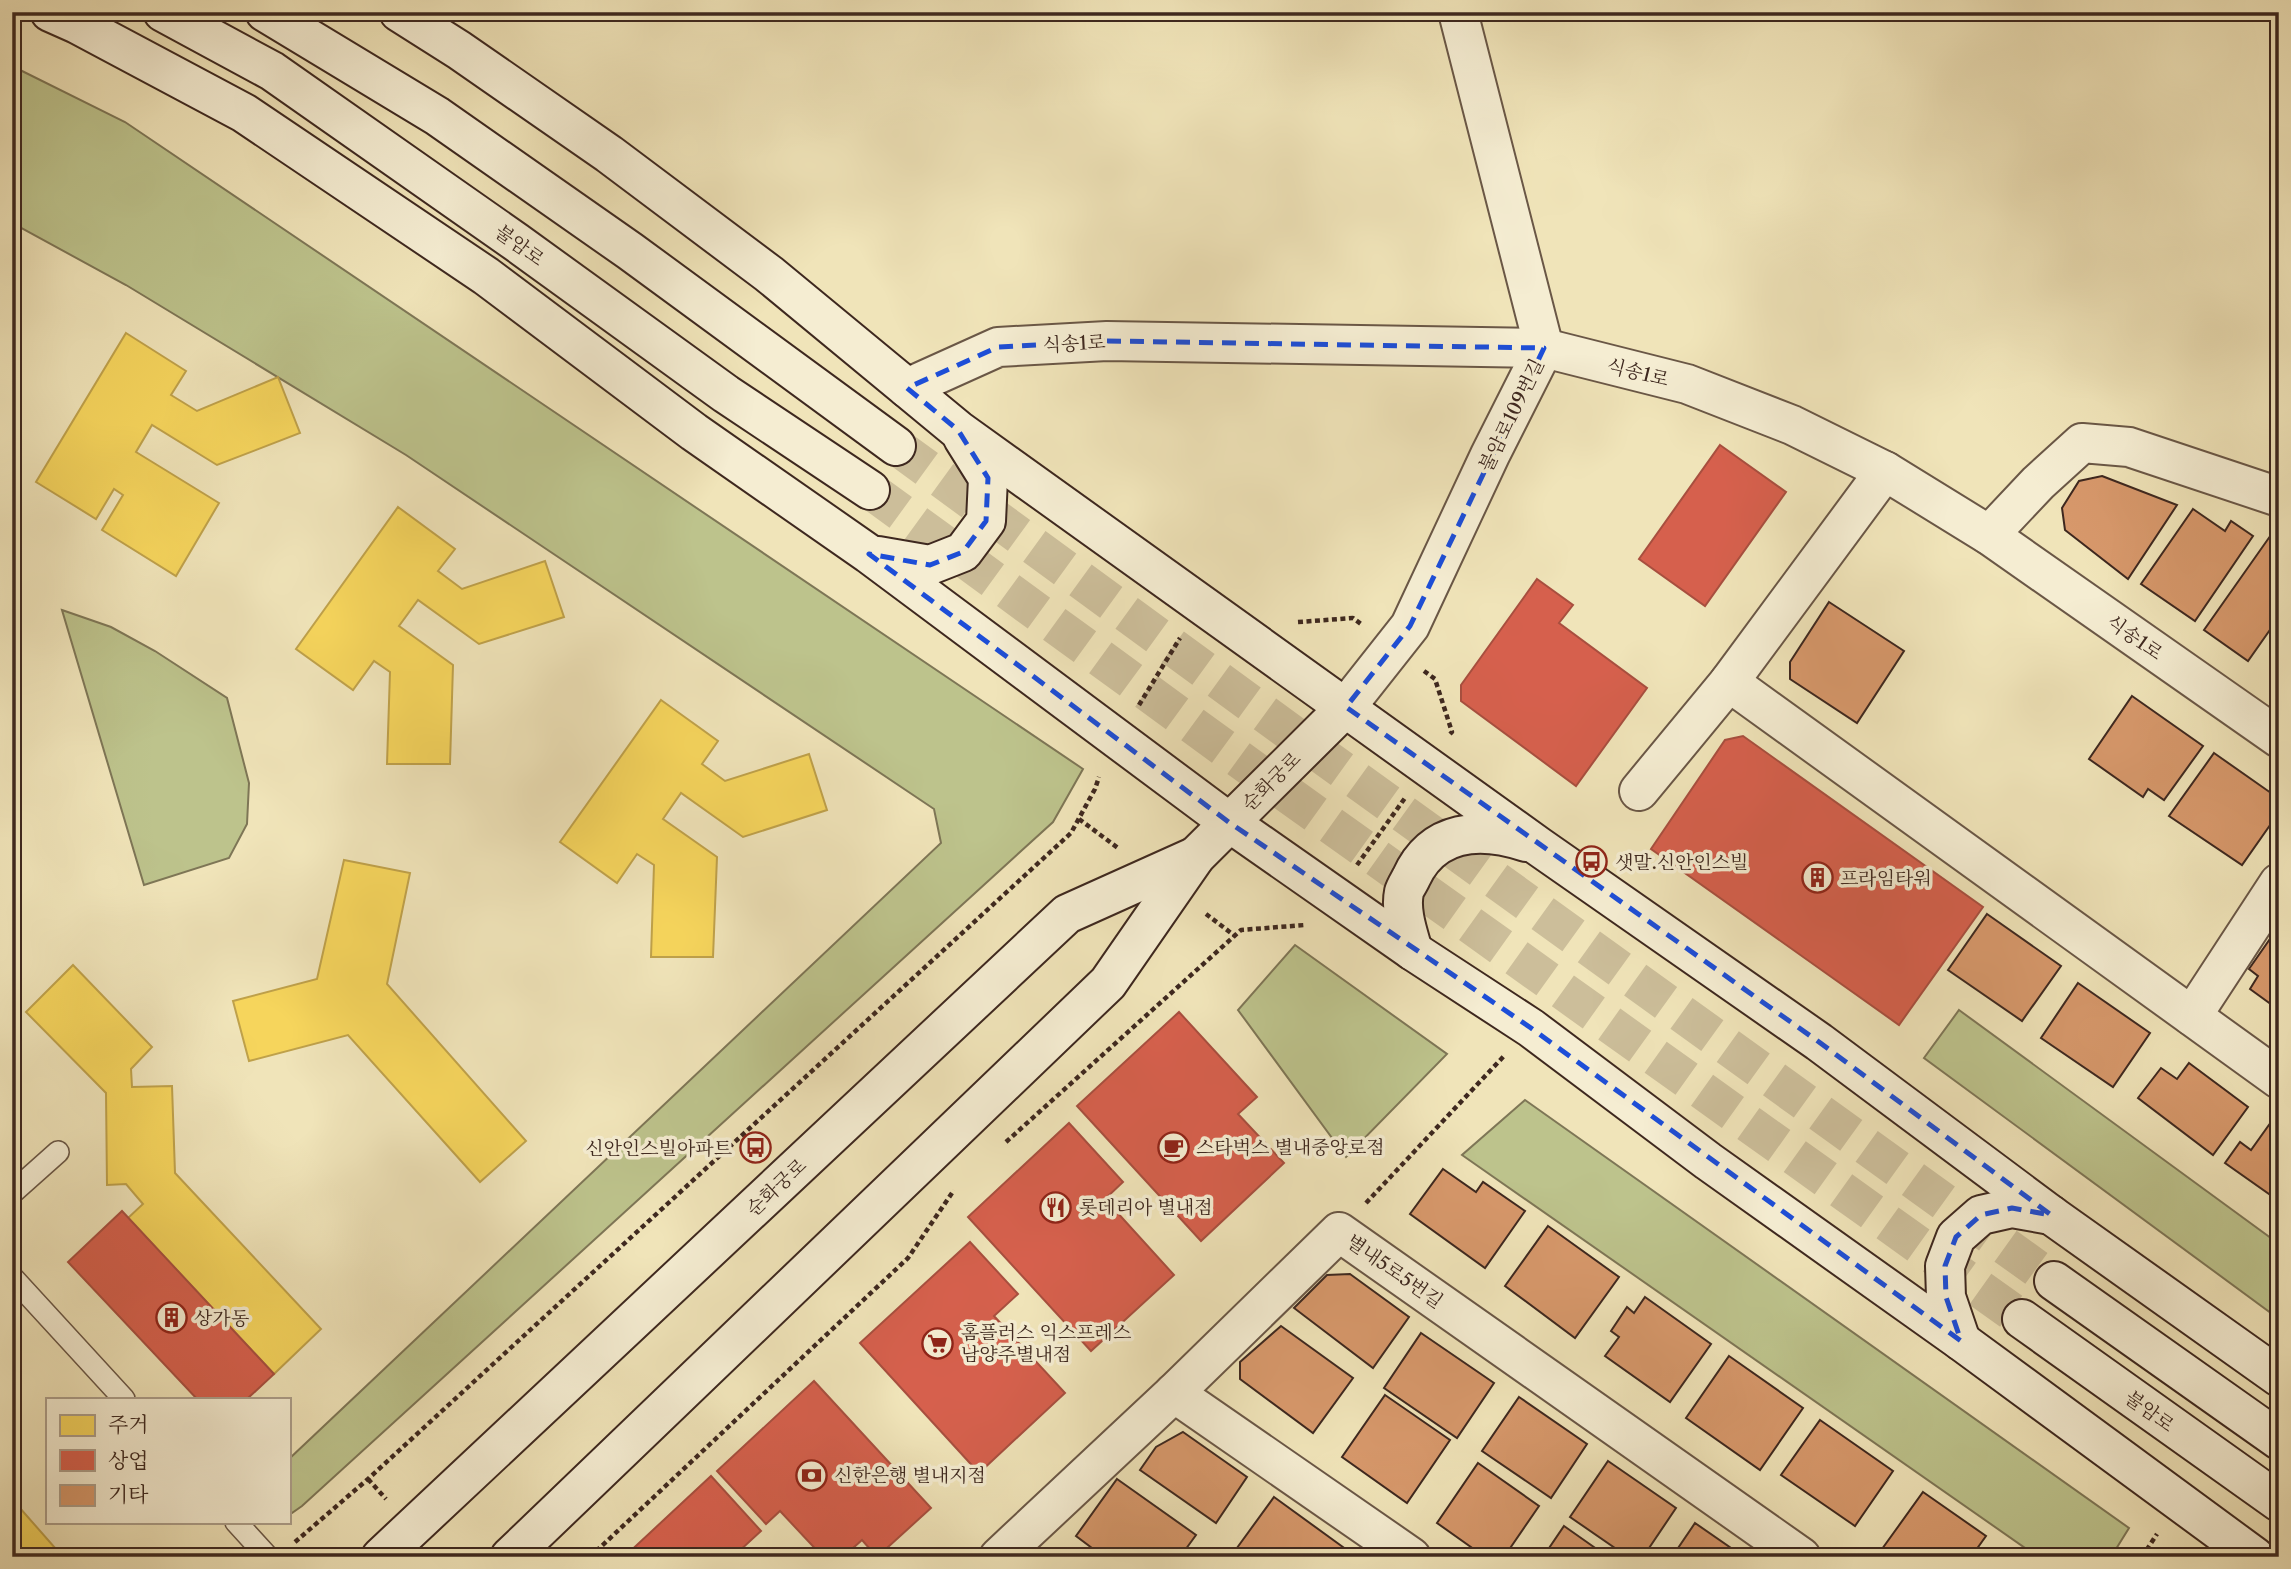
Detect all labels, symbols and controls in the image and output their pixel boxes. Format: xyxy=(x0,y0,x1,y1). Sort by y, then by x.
street label: 불암로 xyxy=(491,220,549,271)
street label: 식송1로 xyxy=(1042,330,1106,357)
street label: 식송1로 xyxy=(1605,354,1671,391)
street label: 불암로109번길 xyxy=(1474,355,1549,476)
street label: 식송1로 xyxy=(2102,610,2167,665)
street label: 순화궁로 xyxy=(1237,747,1305,815)
bus stop icon: 샛말.신안인스빌 xyxy=(1575,845,1609,879)
place label: 샛말.신안인스빌 xyxy=(1615,851,1748,874)
building icon: 프라임타워 xyxy=(1800,861,1834,895)
place label: 프라임타워 xyxy=(1840,867,1932,890)
cafe icon: 스타벅스 별내중앙로점 xyxy=(1156,1130,1190,1164)
bus stop icon: 신안인스빌아파트 xyxy=(738,1131,772,1165)
place label: 스타벅스 별내중앙로점 xyxy=(1196,1136,1385,1159)
place label: 신안인스빌아파트 xyxy=(585,1137,732,1160)
street label: 순화궁로 xyxy=(742,1154,811,1221)
restaurant icon: 롯데리아 별내점 xyxy=(1039,1190,1073,1224)
place label: 롯데리아 별내점 xyxy=(1079,1196,1213,1219)
street label: 별내5로5번길 xyxy=(1342,1230,1447,1313)
building icon: 상가동 xyxy=(154,1301,188,1335)
place label: 상가동 xyxy=(194,1307,250,1330)
place label: 홈플러스 익스프레스 남양주별내점 xyxy=(961,1321,1131,1366)
supermarket icon: 홈플러스 익스프레스 남양주별내점 xyxy=(921,1326,955,1360)
street label: 불암로 xyxy=(2121,1386,2179,1437)
legend xyxy=(46,1398,290,1524)
text: 주거 xyxy=(108,1412,149,1437)
text: 상업 xyxy=(108,1448,149,1473)
bank icon: 신한은행 별내지점 xyxy=(794,1458,828,1492)
place label: 신한은행 별내지점 xyxy=(834,1464,986,1487)
text: 기타 xyxy=(108,1482,149,1507)

